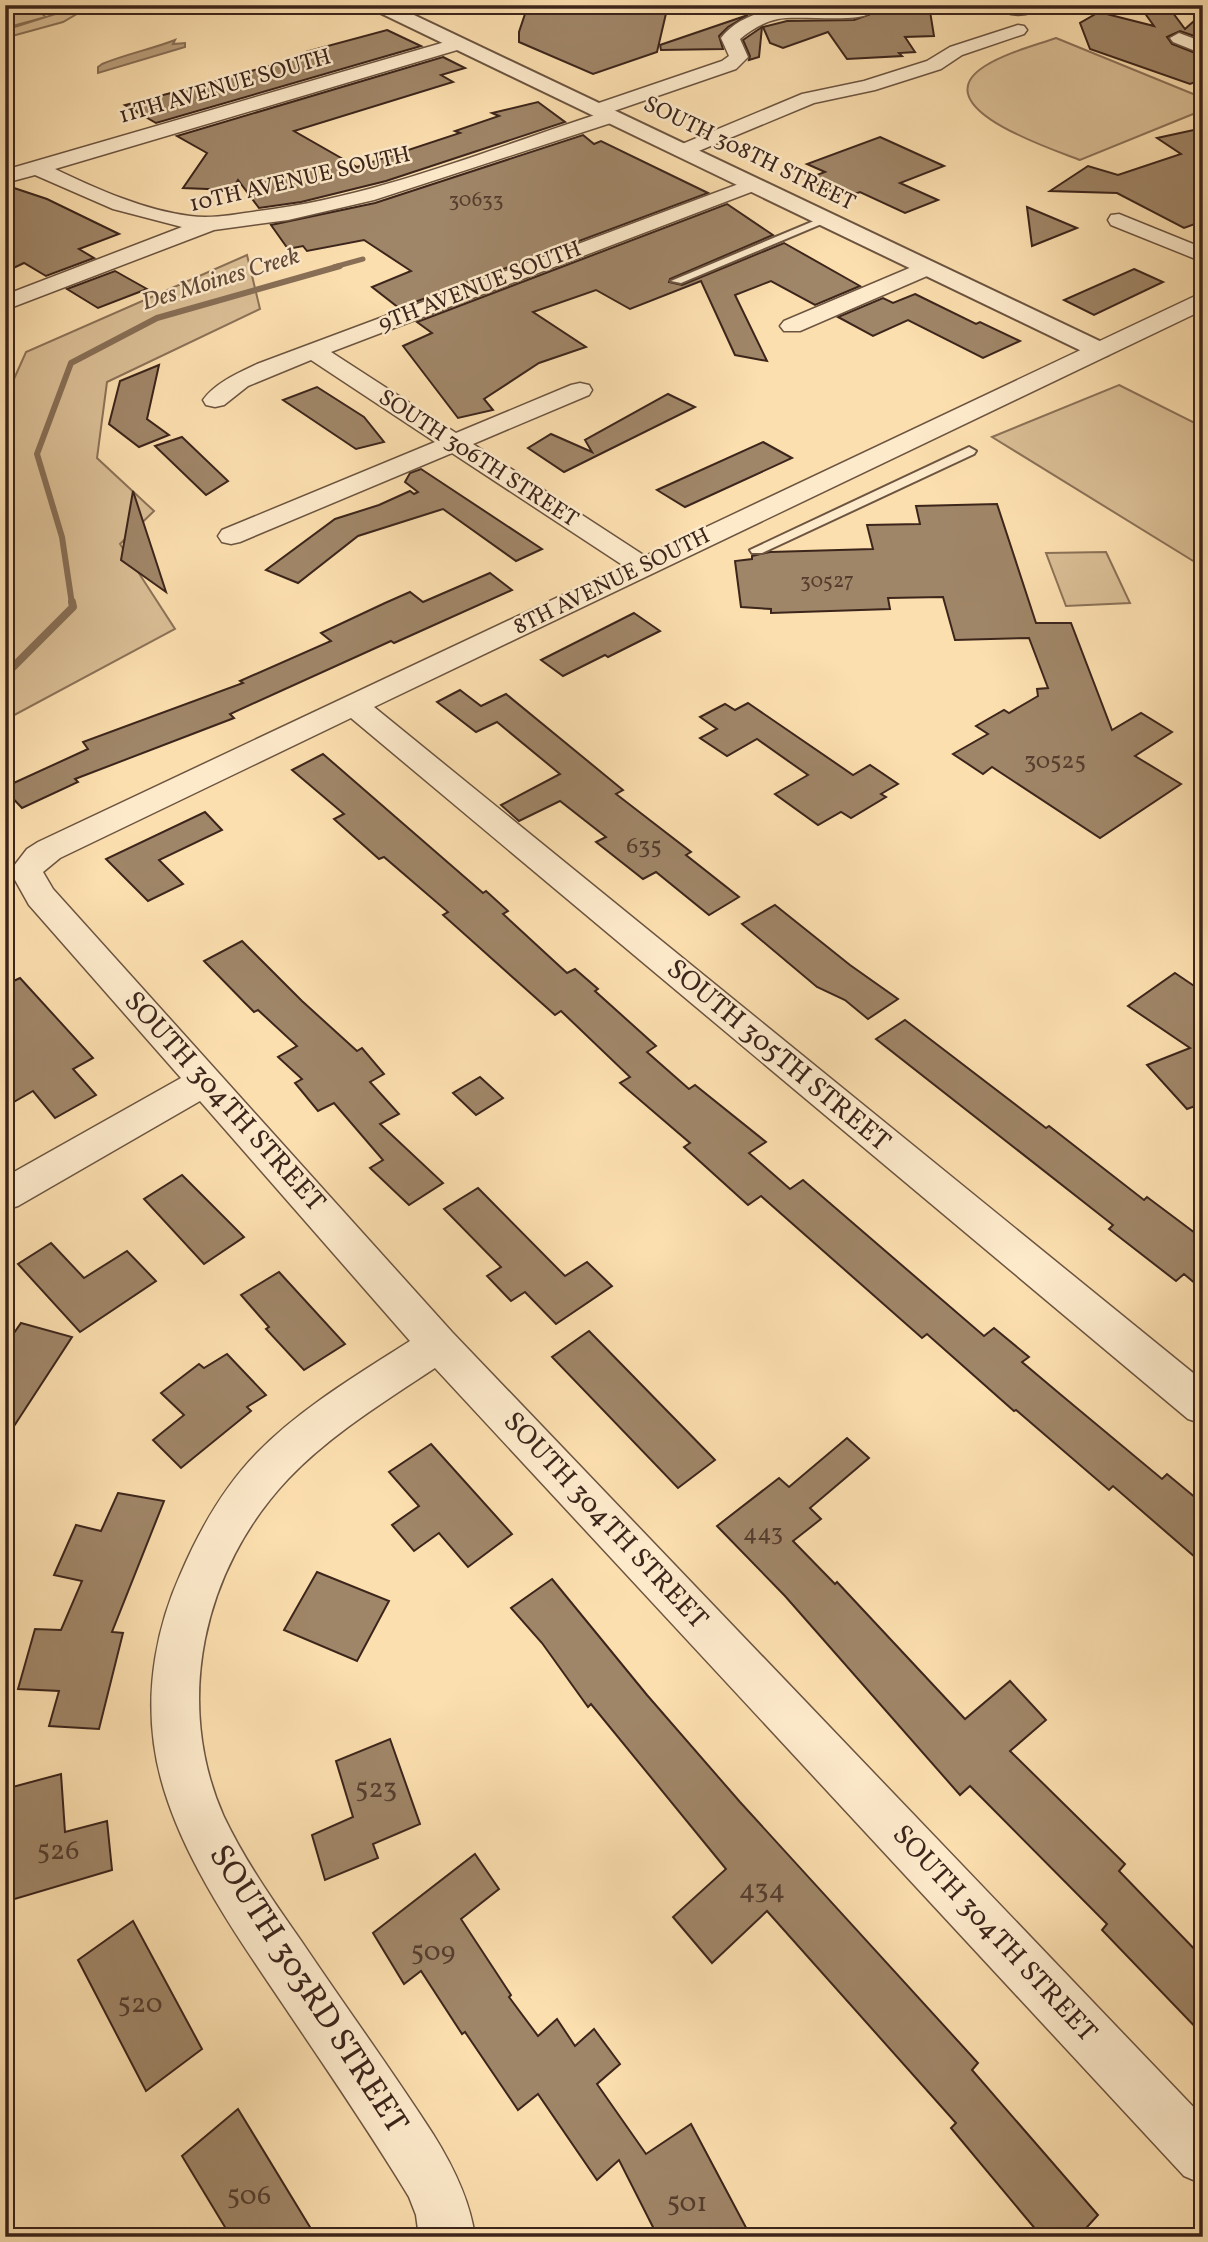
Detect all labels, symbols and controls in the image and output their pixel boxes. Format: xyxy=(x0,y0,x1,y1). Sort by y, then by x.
street label: 11TH AVENUE SOUTH xyxy=(115,41,335,133)
street label: SOUTH 308TH STREET xyxy=(638,89,860,219)
street label: 10TH AVENUE SOUTH xyxy=(186,139,414,221)
house number: 30633 xyxy=(449,186,504,215)
street label: 9TH AVENUE SOUTH xyxy=(374,233,586,341)
water label: Des Moines Creek xyxy=(138,240,304,320)
street label: SOUTH 306TH STREET xyxy=(372,382,584,536)
street label: 8TH AVENUE SOUTH xyxy=(508,520,716,644)
house number: 30527 xyxy=(800,567,854,596)
house number: 30525 xyxy=(1024,745,1086,779)
house number: 635 xyxy=(626,830,662,864)
street label: SOUTH 305TH STREET xyxy=(657,950,899,1162)
street label: SOUTH 304TH STREET xyxy=(114,983,334,1221)
street label: SOUTH 304TH STREET xyxy=(494,1404,716,1638)
house number: 443 xyxy=(743,1517,783,1551)
house number: 523 xyxy=(355,1770,397,1809)
street label: SOUTH 304TH STREET xyxy=(883,1817,1105,2051)
house number: 526 xyxy=(37,1832,79,1871)
street label: SOUTH 303RD STREET xyxy=(196,1837,418,2143)
house number: 434 xyxy=(739,1871,785,1910)
house number: 509 xyxy=(411,1933,455,1972)
house number: 520 xyxy=(117,1985,163,2024)
house number: 506 xyxy=(227,2177,271,2216)
house number: 501 xyxy=(667,2184,707,2223)

